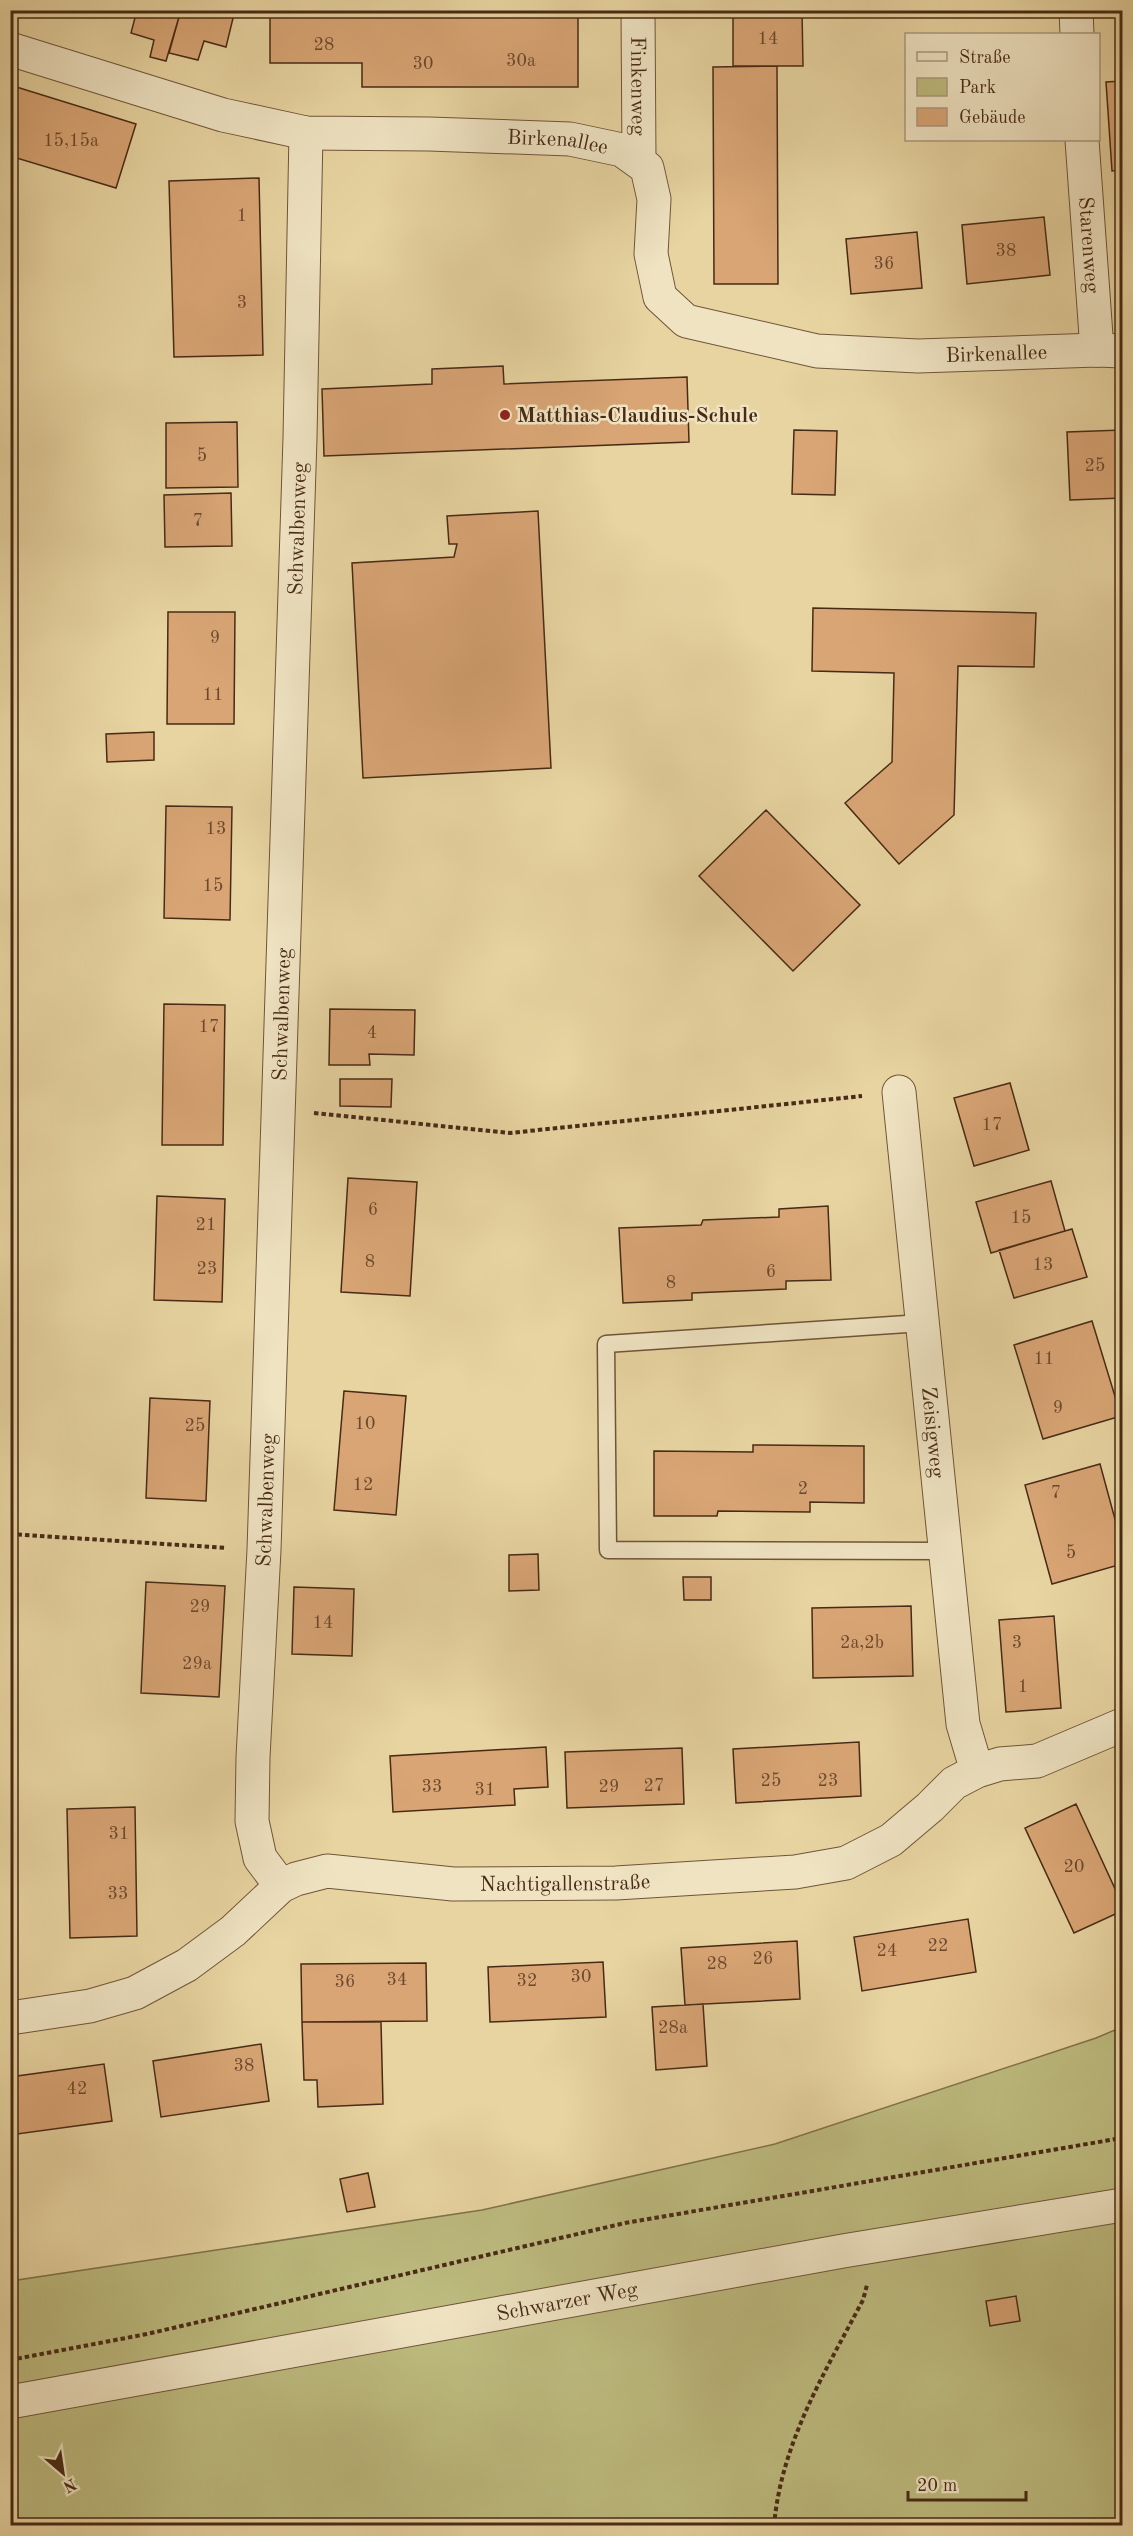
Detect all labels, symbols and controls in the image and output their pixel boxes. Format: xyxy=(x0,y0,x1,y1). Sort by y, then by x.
house number: 14 xyxy=(758,30,778,48)
legend xyxy=(905,33,1100,141)
house number: 28 xyxy=(314,36,334,54)
street label: Finkenweg xyxy=(626,36,648,136)
text: Straße xyxy=(959,49,1010,67)
house number: 30a xyxy=(506,52,536,70)
house number: 30 xyxy=(413,55,433,73)
text: Park xyxy=(959,79,996,97)
text: Gebäude xyxy=(959,109,1026,127)
street label: Birkenallee xyxy=(507,128,610,159)
house number: 15,15a xyxy=(43,132,99,150)
street label: Starenweg xyxy=(1074,196,1102,294)
house number: 1 xyxy=(237,207,247,225)
house number: 38 xyxy=(996,242,1016,260)
house number: 36 xyxy=(874,255,894,273)
house number: 3 xyxy=(237,294,247,312)
street label: Birkenallee xyxy=(945,343,1048,367)
place label: Matthias-Claudius-Schule xyxy=(517,406,758,427)
marker: Matthias-Claudius-Schule xyxy=(498,408,512,422)
house number: 5 xyxy=(197,447,207,465)
house number: 25 xyxy=(1085,457,1105,475)
street label: Schwalbenweg xyxy=(286,461,311,596)
house number: 7 xyxy=(193,512,203,530)
house number: 9 xyxy=(210,629,220,647)
house number: 11 xyxy=(203,686,223,704)
house number: 13 xyxy=(206,820,226,838)
house number: 15 xyxy=(203,877,223,895)
street label: Schwalbenweg xyxy=(270,947,296,1081)
house number: 17 xyxy=(199,1018,219,1036)
house number: 4 xyxy=(367,1024,377,1042)
house number: 17 xyxy=(982,1116,1002,1134)
house number: 6 xyxy=(368,1201,378,1219)
house number: 15 xyxy=(1011,1209,1031,1227)
house number: 21 xyxy=(196,1216,216,1234)
house number: 8 xyxy=(365,1253,375,1271)
house number: 13 xyxy=(1033,1256,1053,1274)
house number: 23 xyxy=(197,1260,217,1278)
house number: 6 xyxy=(766,1263,776,1281)
house number: 8 xyxy=(666,1274,676,1292)
house number: 11 xyxy=(1034,1350,1054,1368)
street label: Zeisigweg xyxy=(917,1386,947,1480)
house number: 9 xyxy=(1053,1399,1063,1417)
house number: 10 xyxy=(355,1415,375,1433)
house number: 25 xyxy=(185,1417,205,1435)
street label: Schwalbenweg xyxy=(254,1433,280,1567)
house number: 12 xyxy=(353,1476,373,1494)
house number: 2 xyxy=(798,1480,808,1498)
house number: 7 xyxy=(1051,1484,1061,1502)
house number: 5 xyxy=(1066,1544,1076,1562)
house number: 29 xyxy=(190,1598,210,1616)
house number: 14 xyxy=(313,1614,333,1632)
house number: 2a,2b xyxy=(840,1634,884,1652)
house number: 3 xyxy=(1012,1634,1022,1652)
house number: 29a xyxy=(182,1655,212,1673)
house number: 1 xyxy=(1018,1678,1028,1696)
house number: 25 xyxy=(761,1772,781,1790)
house number: 23 xyxy=(818,1772,838,1790)
house number: 27 xyxy=(644,1777,664,1795)
house number: 33 xyxy=(422,1778,442,1796)
house number: 29 xyxy=(599,1778,619,1796)
house number: 31 xyxy=(475,1781,495,1799)
house number: 31 xyxy=(109,1825,129,1843)
house number: 20 xyxy=(1064,1858,1084,1876)
street label: Nachtigallenstraße xyxy=(480,1872,651,1896)
house number: 33 xyxy=(108,1885,128,1903)
house number: 22 xyxy=(928,1937,948,1955)
house number: 24 xyxy=(877,1942,897,1960)
house number: 26 xyxy=(753,1950,773,1968)
house number: 28 xyxy=(707,1955,727,1973)
house number: 30 xyxy=(571,1968,591,1986)
house number: 34 xyxy=(387,1971,407,1989)
house number: 32 xyxy=(517,1972,537,1990)
house number: 36 xyxy=(335,1973,355,1991)
house number: 28a xyxy=(658,2019,688,2037)
house number: 38 xyxy=(234,2057,254,2075)
house number: 42 xyxy=(67,2080,87,2098)
street label: Schwarzer Weg xyxy=(495,2279,640,2326)
north arrow xyxy=(33,2443,93,2503)
scale bar xyxy=(908,2464,1026,2502)
text: N xyxy=(59,2474,79,2495)
text: 20 m xyxy=(917,2477,957,2495)

